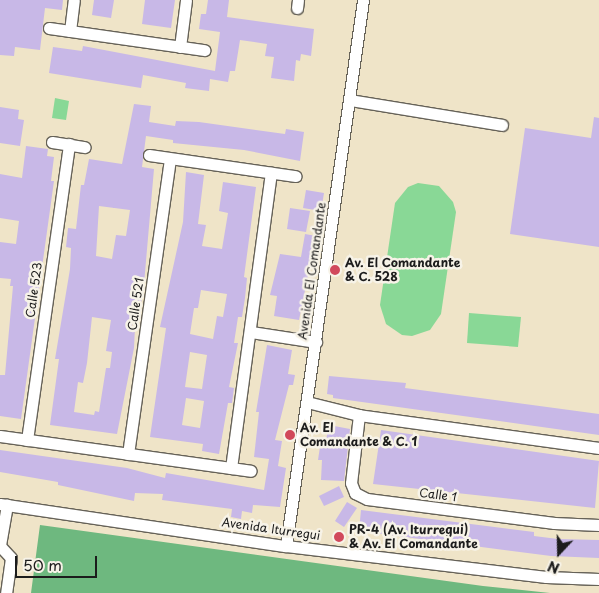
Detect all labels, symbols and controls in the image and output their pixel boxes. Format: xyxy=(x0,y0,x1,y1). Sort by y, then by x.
street label: Avenida El Comandante xyxy=(295,201,329,341)
place label: Av. El Comandante & C. 528 xyxy=(345,256,461,284)
street label: Calle 523 xyxy=(23,261,45,319)
marker: Av. El Comandante & C. 528 xyxy=(329,264,341,276)
street label: Calle 521 xyxy=(125,276,147,332)
place label: Av. El Comandante & C. 1 xyxy=(300,421,418,449)
marker: Av. El Comandante & C. 1 xyxy=(284,429,296,441)
street label: Calle 1 xyxy=(418,486,458,504)
street label: Avenida Iturregui xyxy=(221,515,321,543)
place label: PR-4 (Av. Iturregui) & Av. El Comandante xyxy=(349,523,479,551)
north arrow xyxy=(534,528,584,578)
marker: PR-4 (Av. Iturregui) & Av. El Comandante xyxy=(333,531,345,543)
scale bar xyxy=(18,546,100,578)
text: 50 m xyxy=(23,553,62,576)
text: N xyxy=(545,556,562,579)

